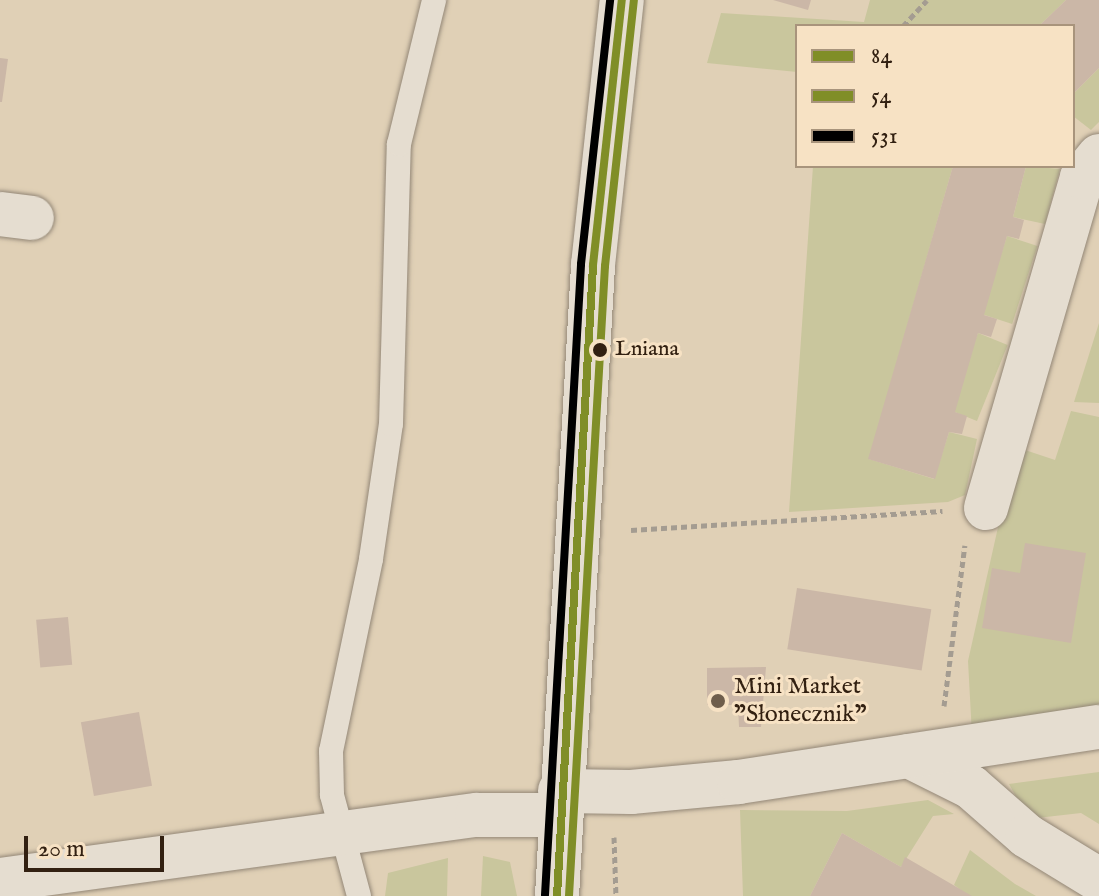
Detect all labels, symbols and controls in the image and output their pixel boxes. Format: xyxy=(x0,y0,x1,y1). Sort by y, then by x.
legend xyxy=(795,24,1075,168)
text: 84 xyxy=(871,41,892,72)
text: 54 xyxy=(871,81,891,112)
text: 531 xyxy=(871,121,898,152)
place label: Lniana xyxy=(615,337,679,363)
marker: Lniana xyxy=(592,342,608,358)
place label: Mini Market "Słonecznik" xyxy=(734,673,867,729)
marker: Mini Market "Słonecznik" xyxy=(709,692,727,710)
scale bar xyxy=(28,820,168,870)
text: 20 m xyxy=(38,834,85,865)

